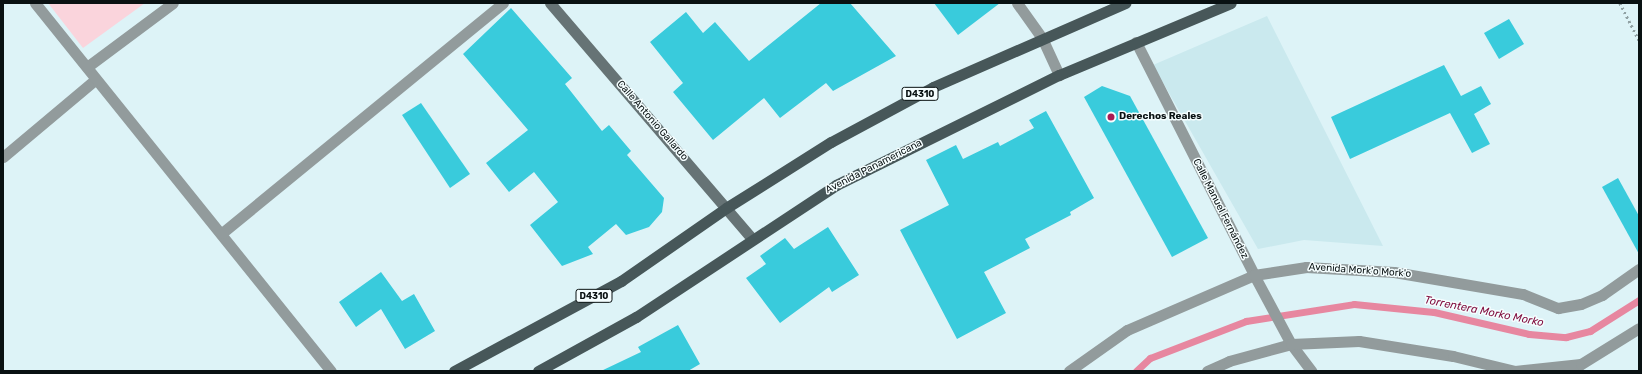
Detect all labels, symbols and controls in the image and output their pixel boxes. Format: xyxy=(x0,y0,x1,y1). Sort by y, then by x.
street label: Calle Antonio Gallardo xyxy=(614,79,690,163)
road number: D4310 xyxy=(901,87,939,101)
place label: Derechos Reales xyxy=(1119,111,1202,123)
marker: Derechos Reales xyxy=(1106,112,1116,122)
street label: Avenida Panamericana xyxy=(824,137,924,197)
street label: Calle Manuel Fernández xyxy=(1190,157,1250,261)
street label: Avenida Mork'o Mork'o xyxy=(1308,261,1412,281)
road number: D4310 xyxy=(575,289,613,303)
water label: Torrentera Morko Morko xyxy=(1423,294,1545,330)

